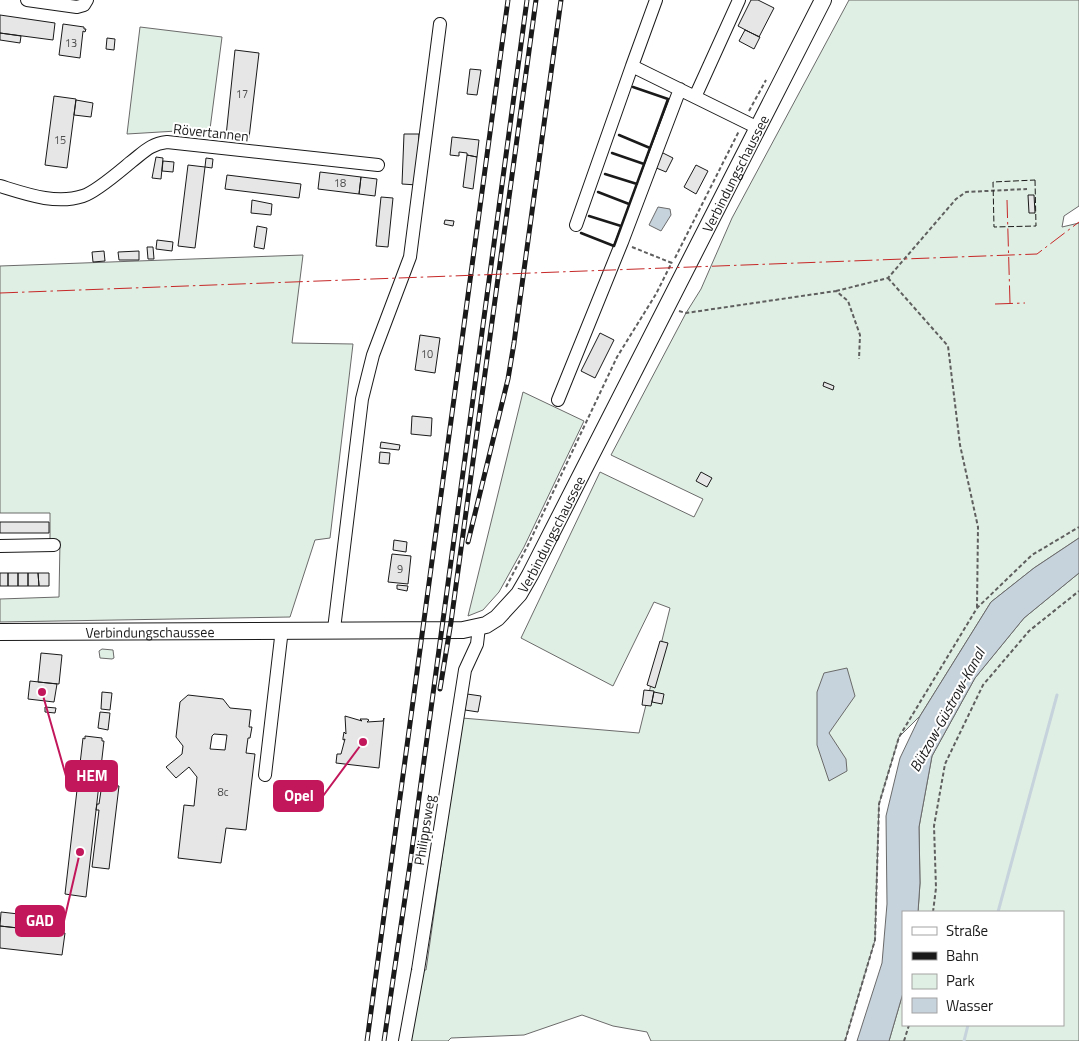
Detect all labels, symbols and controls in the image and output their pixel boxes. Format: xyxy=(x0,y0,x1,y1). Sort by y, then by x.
house number: 13 xyxy=(65,35,77,51)
house number: 17 xyxy=(236,86,248,102)
street label: Verbindungschaussee xyxy=(696,111,773,235)
street label: Rövertannen xyxy=(172,118,250,146)
house number: 15 xyxy=(54,132,66,148)
house number: 18 xyxy=(334,175,346,191)
house number: 10 xyxy=(421,346,433,362)
street label: Verbindungschaussee xyxy=(512,472,589,596)
house number: 9 xyxy=(397,561,403,577)
street label: Verbindungschaussee xyxy=(85,621,215,642)
water label: Bützow-Güstrow-Kanal xyxy=(903,642,991,776)
callout: HEM xyxy=(66,761,117,791)
text: HEM xyxy=(76,764,108,787)
callout: Opel xyxy=(274,781,323,811)
house number: 8c xyxy=(218,784,229,800)
text: Opel xyxy=(284,784,314,807)
street label: Philippsweg xyxy=(408,793,440,867)
callout: GAD xyxy=(16,906,64,936)
text: GAD xyxy=(26,909,54,932)
legend xyxy=(902,911,1064,1026)
text: Straße xyxy=(946,919,988,942)
text: Bahn xyxy=(946,944,979,967)
text: Park xyxy=(946,969,975,992)
text: Wasser xyxy=(946,994,993,1017)

